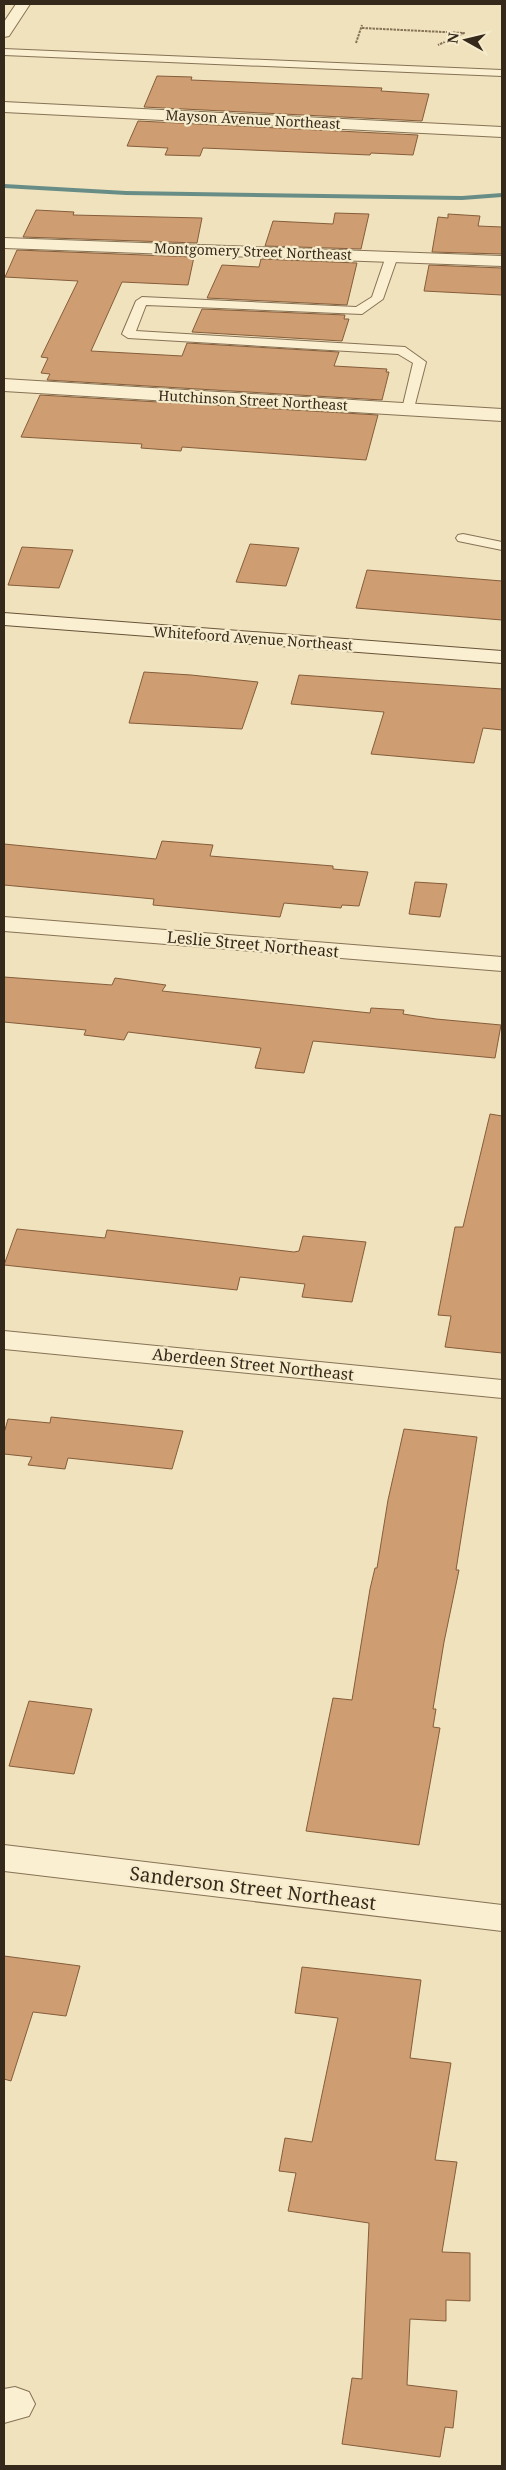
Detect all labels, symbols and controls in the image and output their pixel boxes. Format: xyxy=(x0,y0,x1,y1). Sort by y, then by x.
north arrow xyxy=(441,15,491,65)
text: N xyxy=(442,31,463,45)
street label: Mayson Avenue Northeast xyxy=(165,105,341,133)
street label: Montgomery Street Northeast xyxy=(154,238,352,264)
street label: Hutchinson Street Northeast xyxy=(158,386,348,414)
street label: Whitefoord Avenue Northeast xyxy=(153,622,354,654)
street label: Leslie Street Northeast xyxy=(166,926,340,963)
street label: Aberdeen Street Northeast xyxy=(151,1342,355,1386)
street label: Sanderson Street Northeast xyxy=(128,1860,378,1916)

